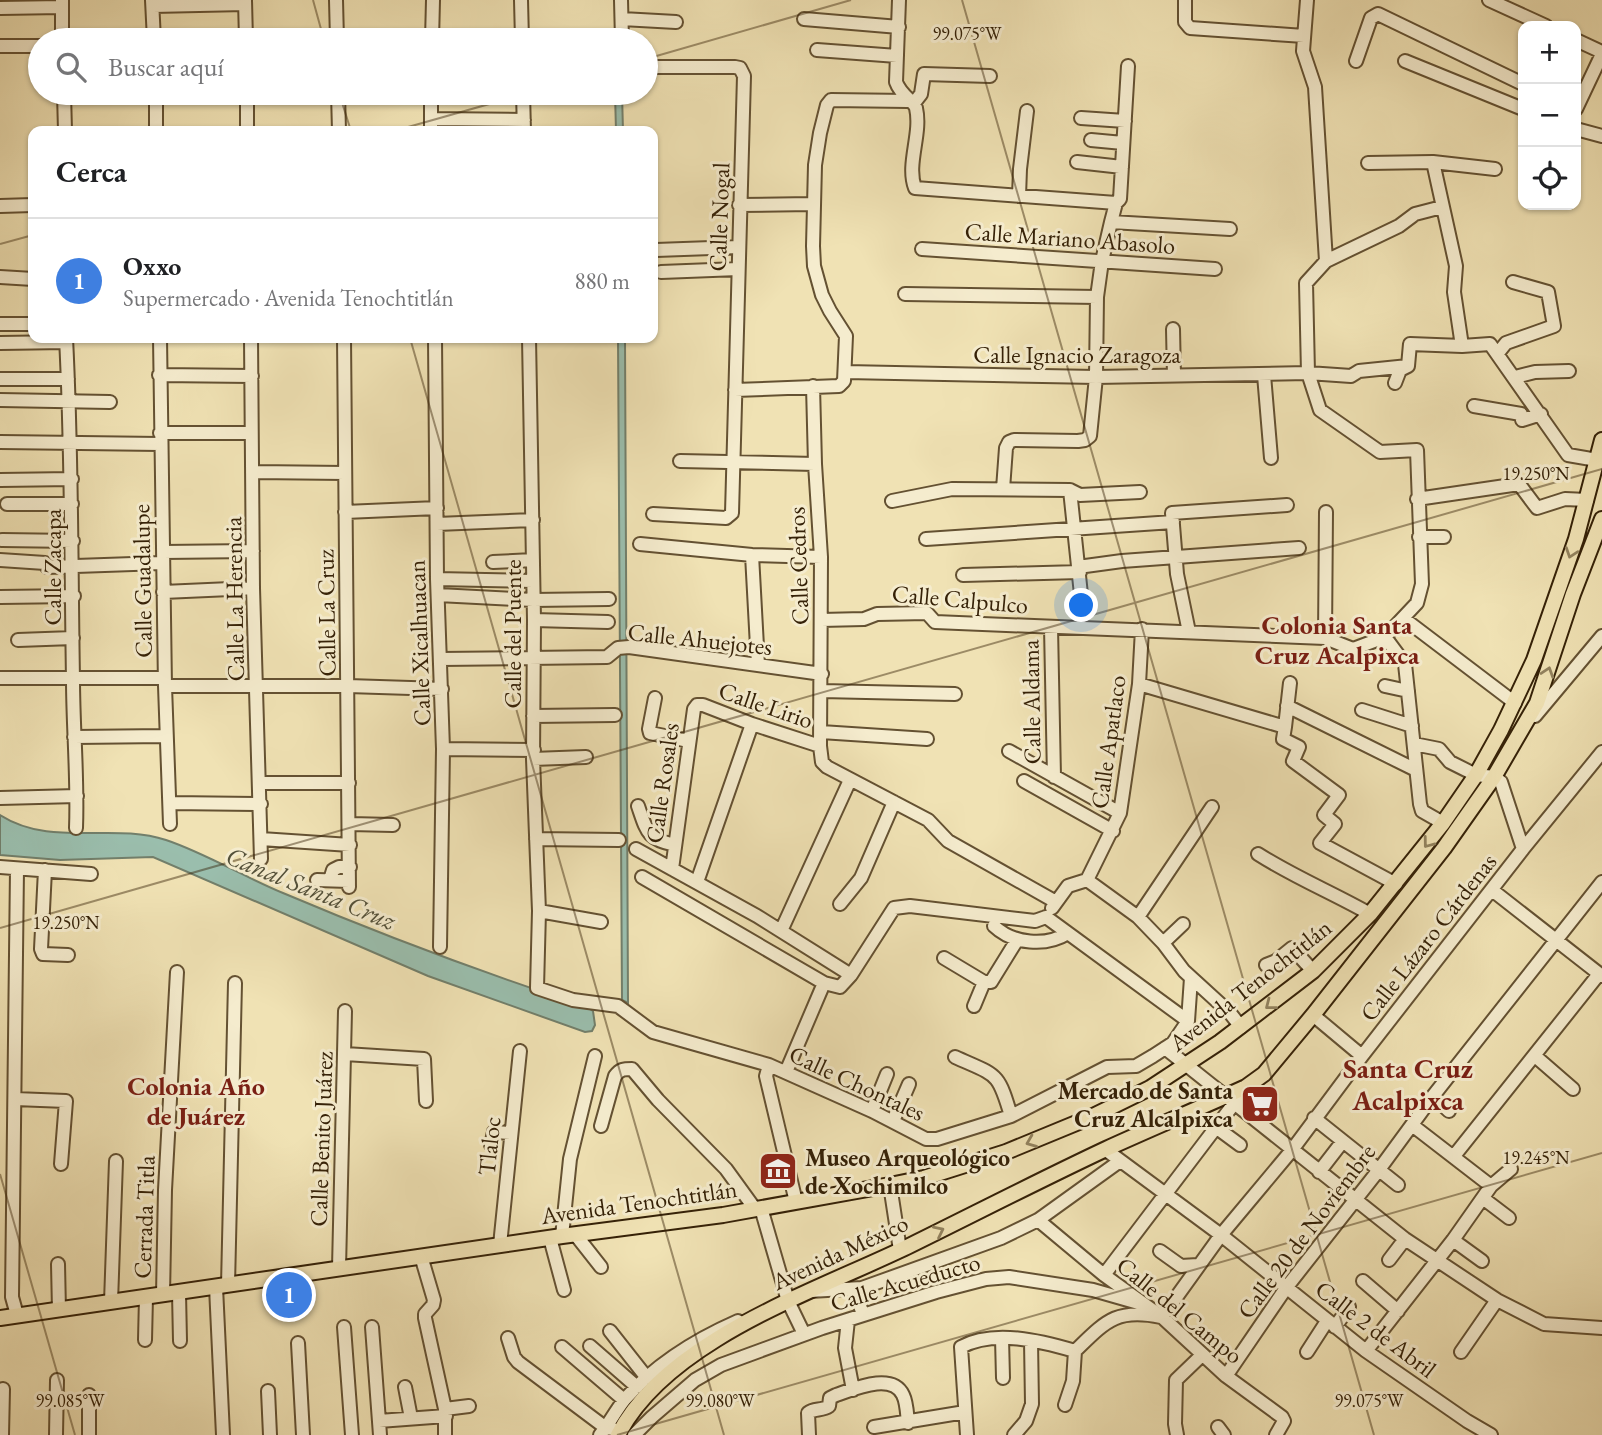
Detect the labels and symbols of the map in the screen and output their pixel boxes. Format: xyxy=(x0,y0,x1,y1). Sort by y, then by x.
text: 99.075°W xyxy=(932,22,1002,45)
street label: Calle Nogal xyxy=(702,162,736,272)
street label: Calle Mariano Abasolo xyxy=(964,215,1176,261)
street label: Calle Ignacio Zaragoza xyxy=(973,339,1181,370)
text: 19.250°N xyxy=(1503,462,1570,485)
street label: Calle Guadalupe xyxy=(125,504,159,658)
street label: Calle Cedros xyxy=(780,506,816,626)
street label: Calle Zacapa xyxy=(37,508,68,625)
street label: Calle La Herencia xyxy=(217,516,251,682)
one-way arrow xyxy=(1565,546,1579,559)
street label: Calle La Cruz xyxy=(309,549,343,677)
street label: Calle Xicalhuacan xyxy=(401,559,437,727)
street label: Calle del Puente xyxy=(497,559,528,709)
street label: Calle Calpulco xyxy=(891,578,1030,620)
your location xyxy=(1064,588,1098,622)
district label: Colonia Santa Cruz Acalpixca xyxy=(1255,608,1420,672)
street label: Calle Ahuejotes xyxy=(626,616,774,662)
street label: Calle Aldama xyxy=(1014,639,1048,765)
one-way arrow xyxy=(1540,666,1554,679)
street label: Calle Apatlaco xyxy=(1083,673,1133,811)
street label: Calle Lirio xyxy=(715,674,817,736)
street label: Calle Rosales xyxy=(638,721,686,845)
one-way arrow xyxy=(1423,835,1436,848)
water label: Canal Santa Cruz xyxy=(221,838,401,938)
street label: Calle Lázaro Cárdenas xyxy=(1353,847,1503,1027)
text: 19.250°N xyxy=(33,911,100,934)
street label: Avenida Tenochtitlán xyxy=(1162,912,1338,1059)
one-way arrow xyxy=(1265,997,1277,1009)
street label: Calle Chontales xyxy=(784,1038,930,1128)
district label: Santa Cruz Acalpixca xyxy=(1343,1050,1473,1118)
street label: Calle Benito Juárez xyxy=(302,1051,340,1227)
district label: Colonia Año de Juárez xyxy=(127,1069,265,1133)
place label: Mercado de Santa Cruz Alcalpixca xyxy=(1058,1075,1233,1134)
supermarket icon: Mercado de Santa Cruz Alcalpixca xyxy=(1239,1083,1281,1125)
street label: Tlaloc xyxy=(471,1115,507,1177)
one-way arrow xyxy=(1025,1133,1037,1147)
street label: Calle 20 de Noviembre xyxy=(1230,1137,1382,1325)
place label: Museo Arqueológico de Xochimilco xyxy=(805,1142,1010,1201)
text: 19.245°N xyxy=(1503,1146,1570,1169)
museum icon: Museo Arqueológico de Xochimilco xyxy=(757,1150,799,1192)
street label: Cerrada Titla xyxy=(126,1154,162,1279)
street label: Avenida Tenochtitlán xyxy=(538,1173,739,1231)
street label: Avenida México xyxy=(766,1207,913,1297)
one-way arrow xyxy=(932,1225,944,1239)
street label: Calle Acueducto xyxy=(827,1246,984,1318)
street label: Calle del Campo xyxy=(1110,1250,1250,1371)
pin: 1 xyxy=(266,1269,312,1321)
street label: Calle 2 de Abril xyxy=(1309,1273,1443,1385)
text: 99.085°W xyxy=(35,1389,105,1412)
text: 99.080°W xyxy=(685,1389,755,1412)
text: 99.075°W xyxy=(1334,1389,1404,1412)

